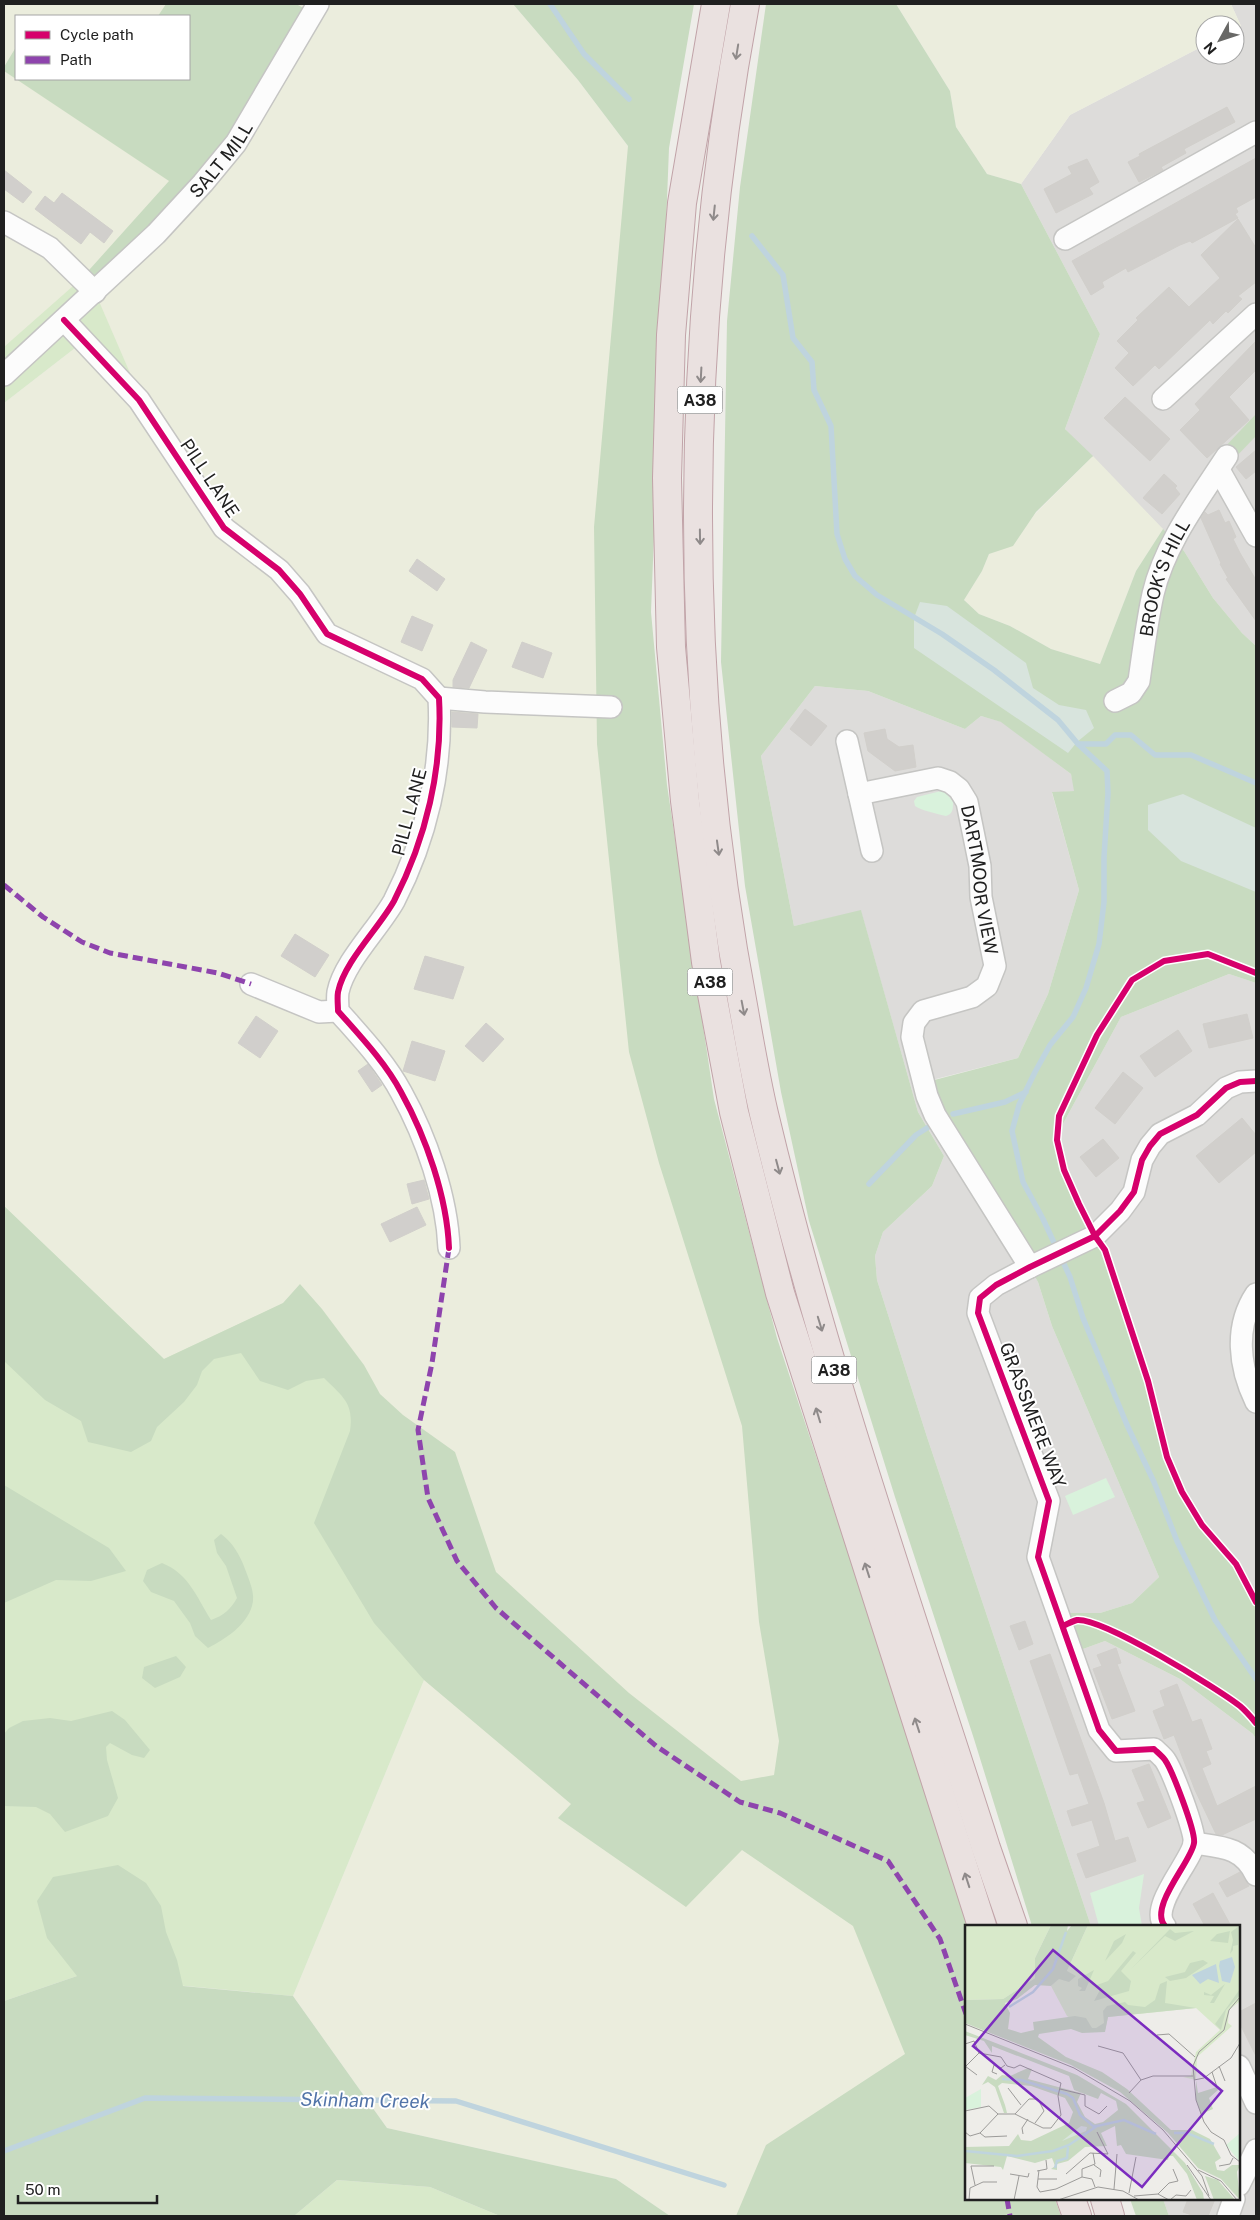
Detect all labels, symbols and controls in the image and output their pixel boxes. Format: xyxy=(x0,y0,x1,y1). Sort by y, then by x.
legend xyxy=(15,15,190,80)
north arrow xyxy=(1195,15,1245,65)
text: Cycle path xyxy=(60,26,134,43)
text: N xyxy=(1200,39,1220,58)
one-way arrow xyxy=(731,43,741,59)
text: Path xyxy=(60,51,92,68)
street label: SALT MILL xyxy=(185,118,257,202)
one-way arrow xyxy=(709,204,719,220)
one-way arrow xyxy=(697,366,706,382)
road number: A38 xyxy=(678,386,722,414)
street label: PILL LANE xyxy=(176,435,244,521)
street label: BROOK'S HILL xyxy=(1135,515,1194,638)
one-way arrow xyxy=(695,529,704,545)
street label: PILL LANE xyxy=(387,766,431,858)
street label: DARTMOOR VIEW xyxy=(957,803,1003,956)
one-way arrow xyxy=(713,840,723,856)
road number: A38 xyxy=(688,969,732,996)
one-way arrow xyxy=(739,1000,749,1016)
one-way arrow xyxy=(773,1159,783,1175)
one-way arrow xyxy=(816,1315,825,1331)
street label: GRASSMERE WAY xyxy=(996,1339,1070,1491)
road number: A38 xyxy=(812,1356,856,1384)
one-way arrow xyxy=(813,1408,823,1424)
one-way arrow xyxy=(862,1563,872,1579)
one-way arrow xyxy=(912,1718,921,1733)
one-way arrow xyxy=(961,1872,971,1888)
inset map xyxy=(965,1925,1240,2200)
water label: Skinham Creek xyxy=(300,2088,431,2112)
scale bar xyxy=(18,2172,156,2204)
text: 50 m xyxy=(25,2181,60,2198)

